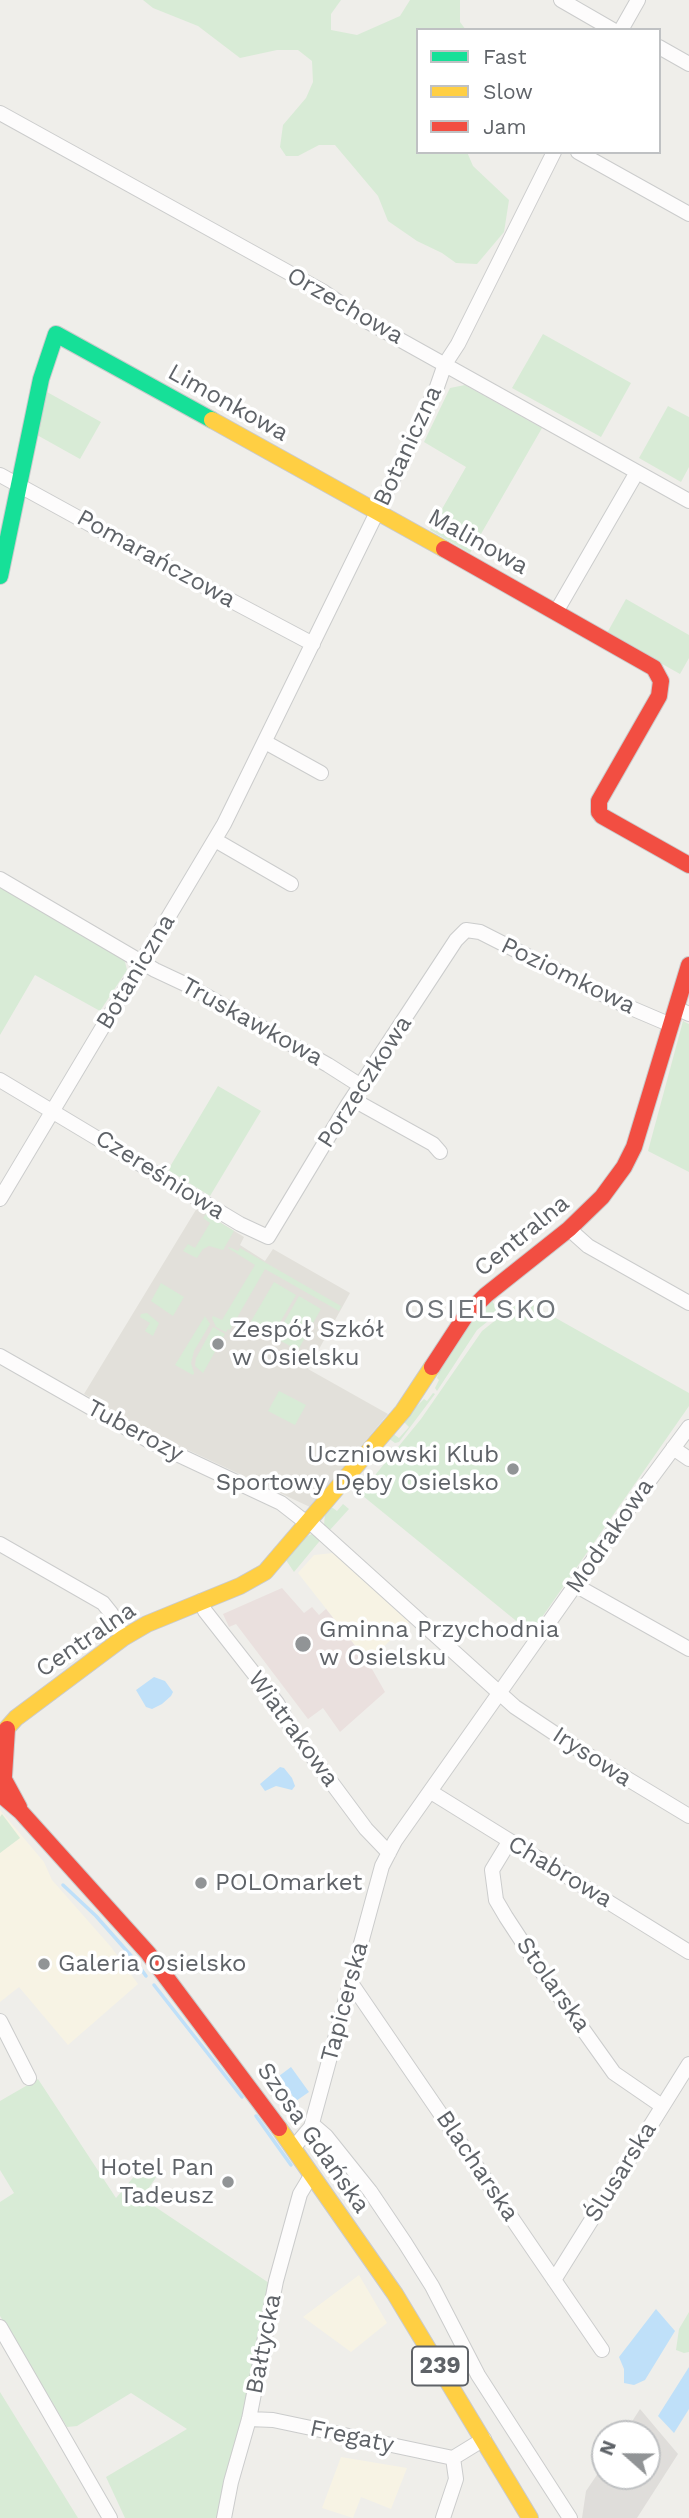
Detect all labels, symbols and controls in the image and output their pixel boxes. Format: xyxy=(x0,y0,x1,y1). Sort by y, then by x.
legend xyxy=(416,28,661,154)
text: Fast xyxy=(483,44,527,69)
text: Slow xyxy=(483,79,533,104)
text: Jam xyxy=(483,114,526,139)
street label: Orzechowa xyxy=(282,261,408,351)
street label: Limonkowa xyxy=(163,358,293,448)
street label: Botaniczna xyxy=(368,381,448,511)
street label: Malinowa xyxy=(423,503,533,581)
street label: Pomarańczowa xyxy=(72,504,240,614)
street label: Botaniczna xyxy=(90,909,182,1035)
street label: Poziomkowa xyxy=(496,931,640,1021)
street label: Truskawkowa xyxy=(176,971,328,1073)
street label: Porzeczkowa xyxy=(312,1010,418,1154)
street label: Czereśniowa xyxy=(90,1124,230,1226)
street label: Centralna xyxy=(469,1189,575,1283)
district label: OSIELSKO xyxy=(405,1293,557,1327)
place label: Zespół Szkół w Osielsku xyxy=(232,1316,384,1372)
marker: Zespół Szkół w Osielsku xyxy=(210,1336,226,1352)
street label: Tuberozy xyxy=(82,1394,188,1468)
place label: Uczniowski Klub Sportowy Dęby Osielsko xyxy=(216,1441,499,1497)
marker: Uczniowski Klub Sportowy Dęby Osielsko xyxy=(505,1461,521,1477)
street label: Modrakowa xyxy=(560,1473,660,1599)
street label: Centralna xyxy=(31,1596,141,1684)
place label: Gminna Przychodnia w Osielsku xyxy=(319,1616,559,1672)
marker: Gminna Przychodnia w Osielsku xyxy=(293,1634,313,1654)
street label: Wiatrakowa xyxy=(241,1665,345,1793)
street label: Irysowa xyxy=(547,1721,637,1793)
street label: Chabrowa xyxy=(503,1830,617,1914)
place label: POLOmarket xyxy=(215,1869,362,1897)
marker: POLOmarket xyxy=(193,1875,209,1891)
street label: Stolarska xyxy=(510,1932,596,2038)
street label: Tapicerska xyxy=(315,1939,375,2065)
place label: Galeria Osielsko xyxy=(58,1950,246,1978)
marker: Galeria Osielsko xyxy=(36,1956,52,1972)
street label: Szosa Gdańska xyxy=(250,2057,376,2219)
street label: Blacharska xyxy=(429,2105,525,2227)
street label: Ślusarska xyxy=(579,2117,663,2227)
place label: Hotel Pan Tadeusz xyxy=(100,2154,214,2210)
marker: Hotel Pan Tadeusz xyxy=(220,2174,236,2190)
street label: Bałtycka xyxy=(240,2292,288,2396)
road number: 239 xyxy=(412,2346,468,2386)
street label: Fregaty xyxy=(307,2414,397,2460)
north arrow xyxy=(591,2420,661,2490)
text: N xyxy=(595,2437,621,2459)

